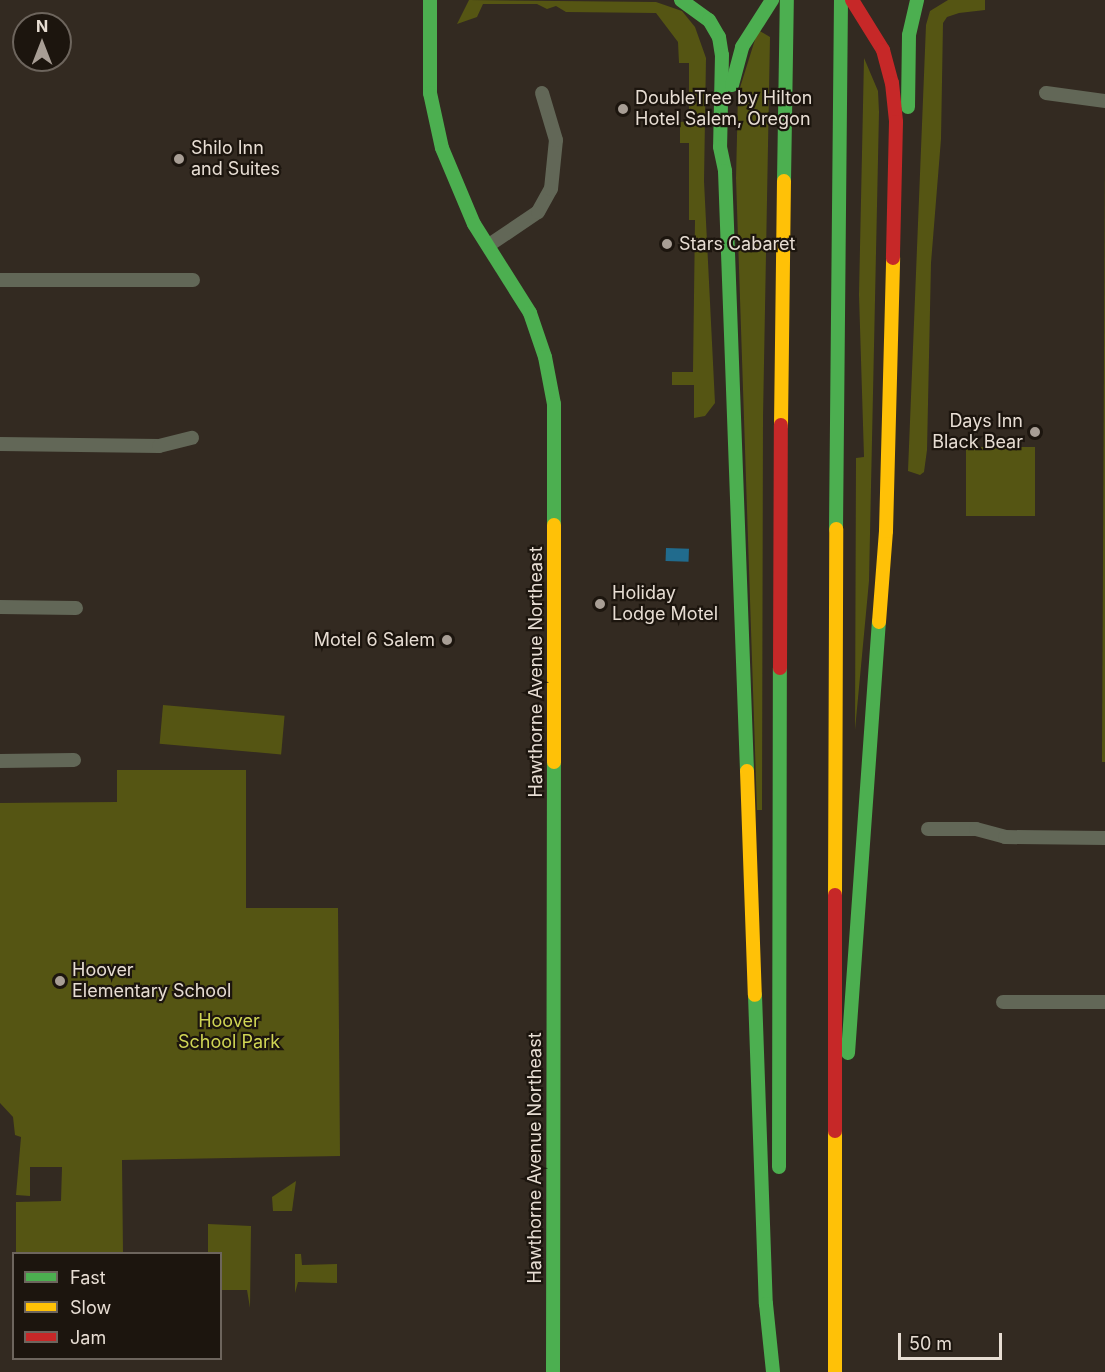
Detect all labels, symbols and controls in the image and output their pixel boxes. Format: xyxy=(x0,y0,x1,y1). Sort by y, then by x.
north arrow xyxy=(12,12,72,72)
text: N xyxy=(36,16,48,36)
place label: DoubleTree by Hilton Hotel Salem, Oregon xyxy=(635,88,812,130)
marker: DoubleTree by Hilton Hotel Salem, Oregon xyxy=(616,102,630,116)
place label: Shilo Inn and Suites xyxy=(191,138,280,180)
marker: Shilo Inn and Suites xyxy=(172,152,186,166)
place label: Stars Cabaret xyxy=(679,233,795,255)
marker: Stars Cabaret xyxy=(660,237,674,251)
place label: Days Inn Black Bear xyxy=(932,411,1023,454)
marker: Days Inn Black Bear xyxy=(1028,425,1042,439)
street label: Hawthorne Avenue Northeast xyxy=(525,546,547,798)
place label: Holiday Lodge Motel xyxy=(612,583,718,626)
marker: Holiday Lodge Motel xyxy=(593,597,607,611)
place label: Motel 6 Salem xyxy=(314,629,435,651)
marker: Motel 6 Salem xyxy=(440,633,454,647)
place label: Hoover Elementary School xyxy=(72,960,231,1002)
marker: Hoover Elementary School xyxy=(53,974,67,988)
park label: Hoover School Park xyxy=(178,1011,280,1054)
street label: Hawthorne Avenue Northeast xyxy=(524,1032,546,1284)
legend xyxy=(12,1252,222,1360)
text: Fast xyxy=(70,1267,106,1288)
text: Slow xyxy=(70,1297,111,1318)
scale bar xyxy=(901,1321,1004,1359)
text: Jam xyxy=(70,1327,106,1348)
text: 50 m xyxy=(909,1333,952,1354)

